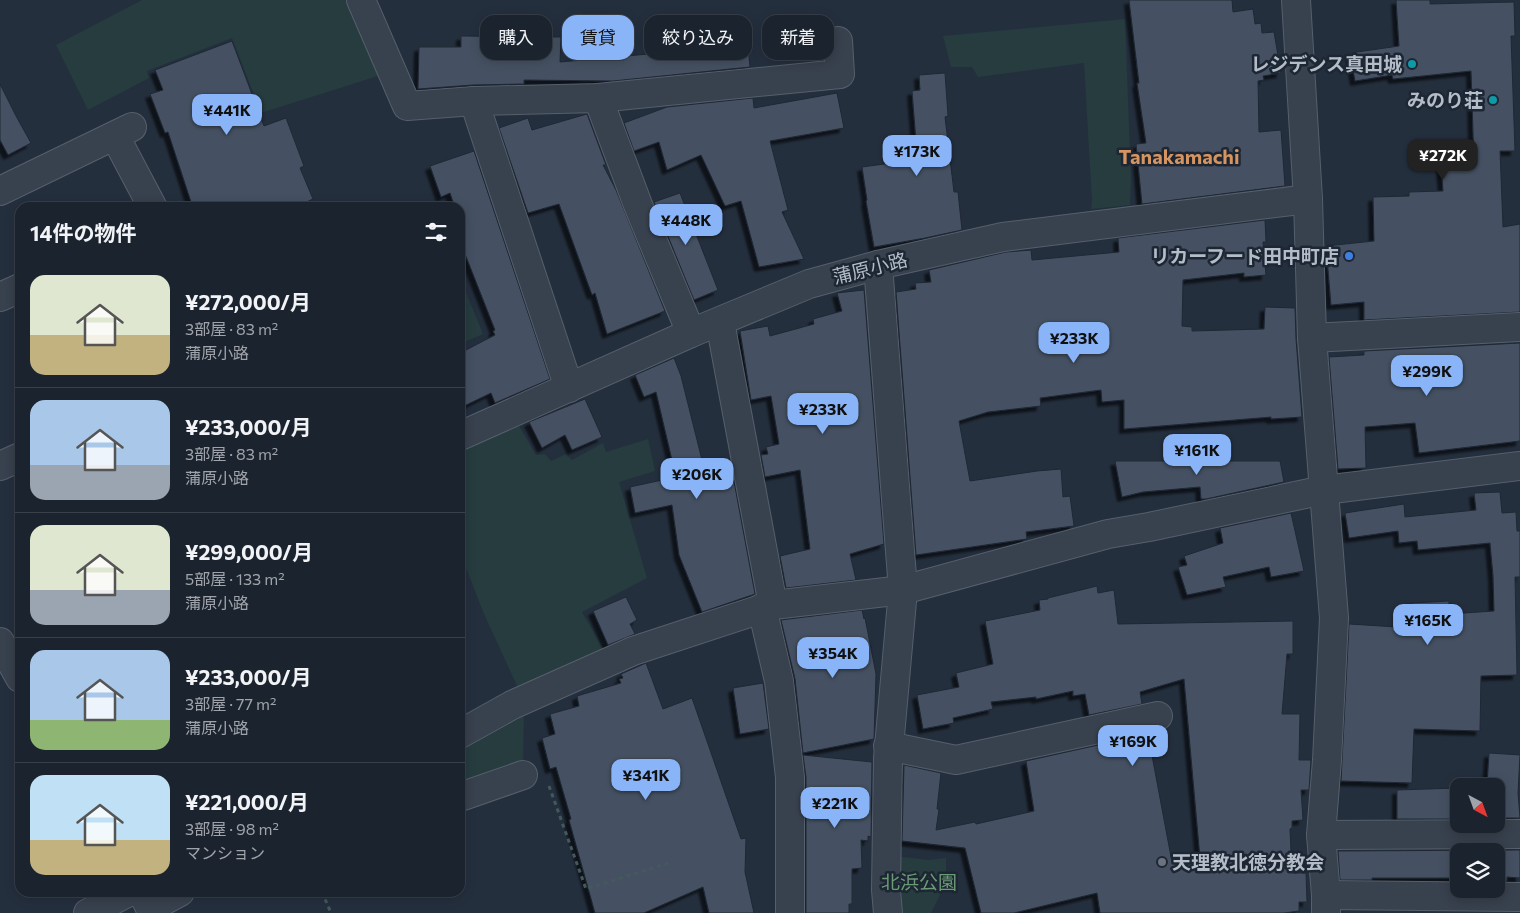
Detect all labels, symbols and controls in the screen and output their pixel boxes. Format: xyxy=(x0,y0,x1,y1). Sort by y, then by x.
chip: 購入 xyxy=(480,15,552,60)
chip: 賃貸 xyxy=(562,15,634,60)
chip: 絞り込み xyxy=(644,15,752,60)
chip: 新着 xyxy=(762,15,834,60)
place label: レジデンス真田城 xyxy=(1250,52,1402,75)
marker: レジデンス真田城 xyxy=(1406,58,1418,70)
place label: みのり荘 xyxy=(1407,88,1483,111)
pin: ¥441K xyxy=(192,94,262,136)
marker: みのり荘 xyxy=(1487,94,1499,106)
text: ¥441K xyxy=(203,100,251,119)
pin: ¥173K xyxy=(882,134,952,177)
pin: ¥272K xyxy=(1408,138,1478,181)
text: ¥173K xyxy=(894,141,940,160)
district label: Tanakamachi xyxy=(1118,144,1240,168)
text: ¥272K xyxy=(1419,145,1467,164)
pin: ¥448K xyxy=(651,204,721,246)
text: ¥448K xyxy=(660,210,712,229)
icon: filters xyxy=(422,218,450,246)
text: 14件の物件 xyxy=(30,220,136,245)
place label: リカーフード田中町店 xyxy=(1150,244,1339,267)
street label: 蒲原小路 xyxy=(830,247,910,288)
marker: リカーフード田中町店 xyxy=(1343,250,1355,262)
text: ¥272,000/月 xyxy=(185,289,311,314)
icon: home xyxy=(70,295,130,355)
text: 3部屋 · 83 m² xyxy=(185,319,278,338)
pin: ¥233K xyxy=(1039,322,1109,364)
text: ¥233K xyxy=(1049,328,1099,347)
text: 蒲原小路 xyxy=(185,343,249,362)
pin: ¥299K xyxy=(1392,354,1462,397)
text: ¥299K xyxy=(1402,361,1452,380)
pin: ¥233K xyxy=(788,392,858,435)
text: ¥233K xyxy=(798,399,848,418)
text: ¥233,000/月 xyxy=(185,414,311,439)
icon: home xyxy=(70,420,130,480)
pin: ¥161K xyxy=(1162,434,1232,476)
text: ¥161K xyxy=(1174,440,1220,459)
text: 3部屋 · 83 m² xyxy=(185,444,278,463)
pin: ¥206K xyxy=(662,458,732,500)
text: ¥206K xyxy=(672,464,723,483)
text: 蒲原小路 xyxy=(185,468,249,487)
text: ¥299,000/月 xyxy=(185,539,313,564)
icon: home xyxy=(70,545,130,605)
text: 5部屋 · 133 m² xyxy=(185,569,285,588)
text: 蒲原小路 xyxy=(185,593,249,612)
pin: ¥165K xyxy=(1393,604,1463,646)
text: ¥165K xyxy=(1404,610,1452,629)
pin: ¥354K xyxy=(798,636,868,679)
text: ¥354K xyxy=(808,643,858,662)
text: ¥233,000/月 xyxy=(185,664,311,689)
icon: home xyxy=(70,670,130,730)
text: 3部屋 · 77 m² xyxy=(185,694,276,713)
text: 蒲原小路 xyxy=(185,718,249,737)
pin: ¥169K xyxy=(1098,724,1168,767)
text: ¥169K xyxy=(1109,731,1157,750)
pin: ¥341K xyxy=(611,758,681,801)
text: ¥341K xyxy=(622,765,670,784)
north arrow xyxy=(1450,778,1505,832)
map controls xyxy=(1450,778,1505,898)
pin: ¥221K xyxy=(800,786,870,829)
text: ¥221,000/月 xyxy=(185,789,309,814)
text: ¥221K xyxy=(812,793,858,812)
icon: home xyxy=(70,795,130,855)
text: 3部屋 · 98 m² xyxy=(185,819,279,838)
text: マンション xyxy=(185,843,265,862)
button: layers xyxy=(1450,843,1505,898)
place label: 天理教北徳分教会 xyxy=(1172,850,1324,873)
marker: 天理教北徳分教会 xyxy=(1156,856,1168,868)
park label: 北浜公園 xyxy=(881,870,957,893)

